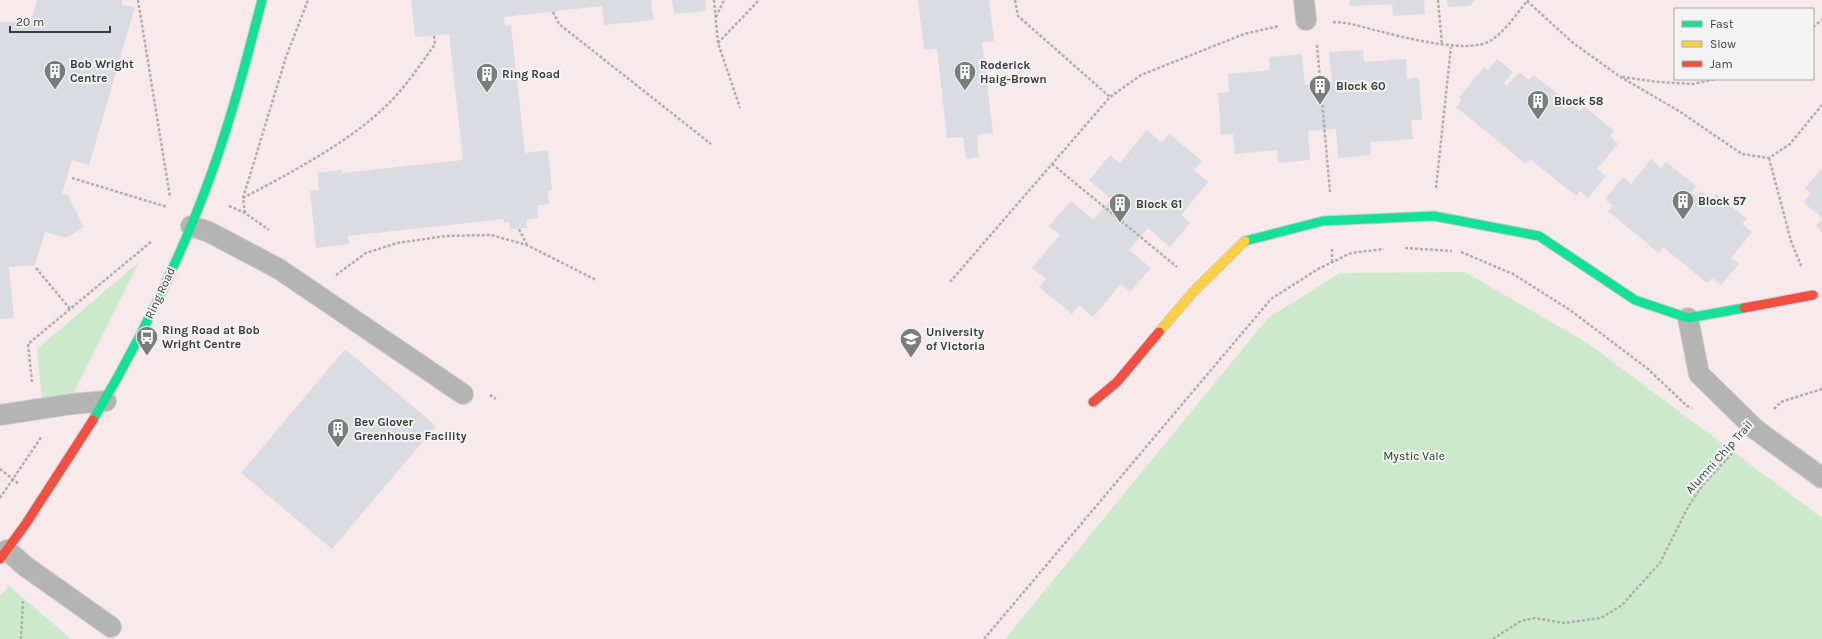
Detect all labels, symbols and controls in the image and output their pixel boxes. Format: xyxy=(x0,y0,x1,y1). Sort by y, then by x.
scale bar xyxy=(10,8,110,34)
legend xyxy=(1674,8,1814,80)
text: 20 m xyxy=(16,15,44,29)
text: Fast xyxy=(1710,17,1734,31)
text: Slow xyxy=(1710,37,1736,51)
place label: Bob Wright Centre xyxy=(70,57,134,85)
text: Jam xyxy=(1710,57,1733,71)
building icon: Bob Wright Centre xyxy=(42,58,68,91)
place label: Roderick Haig-Brown xyxy=(980,58,1047,86)
building icon: Roderick Haig-Brown xyxy=(952,59,978,92)
building icon: Ring Road xyxy=(474,61,500,94)
place label: Ring Road xyxy=(502,67,560,81)
building icon: Block 60 xyxy=(1307,73,1333,106)
place label: Block 60 xyxy=(1336,79,1386,93)
building icon: Block 58 xyxy=(1525,88,1551,121)
place label: Block 58 xyxy=(1554,94,1604,108)
building icon: Block 57 xyxy=(1670,188,1696,221)
building icon: Block 61 xyxy=(1107,191,1133,224)
place label: Block 57 xyxy=(1698,194,1746,208)
place label: Block 61 xyxy=(1136,197,1182,211)
street label: Ring Road xyxy=(142,265,178,321)
place label: Ring Road at Bob Wright Centre xyxy=(162,323,260,351)
bus stop icon: Ring Road at Bob Wright Centre xyxy=(134,324,160,357)
place label: University of Victoria xyxy=(926,325,985,353)
school or university icon: University of Victoria xyxy=(898,326,924,359)
place label: Bev Glover Greenhouse Facility xyxy=(354,415,467,443)
building icon: Bev Glover Greenhouse Facility xyxy=(325,416,351,449)
street label: Alumni Chip Trail xyxy=(1683,418,1755,496)
park label: Mystic Vale xyxy=(1383,449,1445,463)

